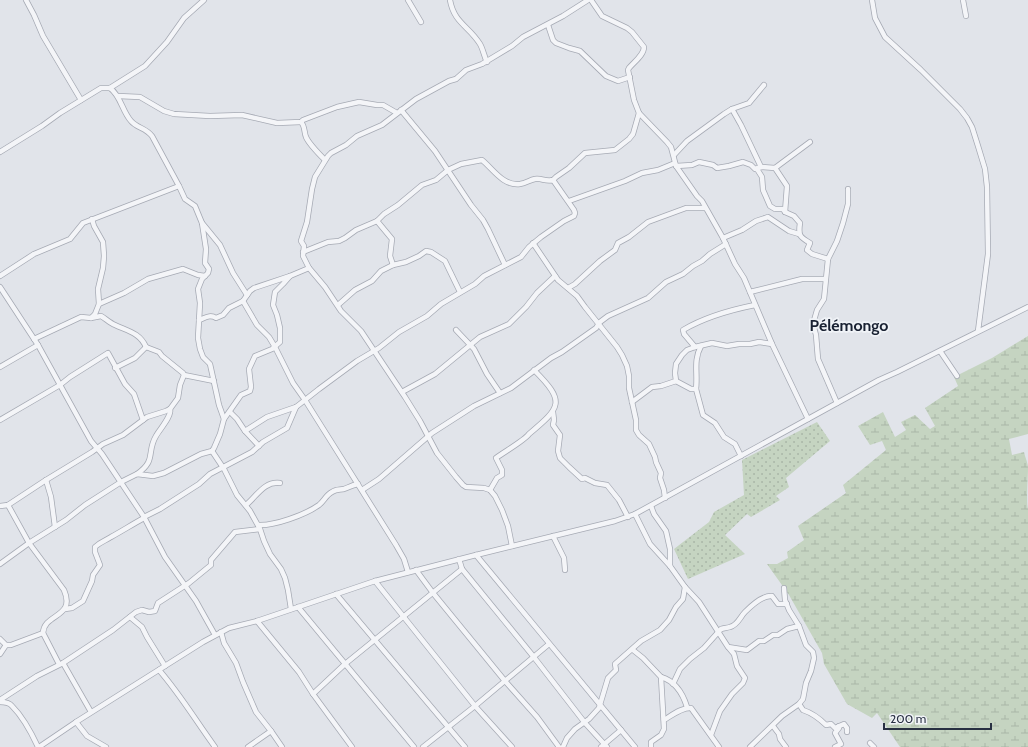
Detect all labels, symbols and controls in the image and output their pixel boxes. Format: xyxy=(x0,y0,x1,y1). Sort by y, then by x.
district label: Pélémongo xyxy=(810,316,888,335)
scale bar xyxy=(884,705,991,731)
text: 200 m xyxy=(890,711,926,726)

